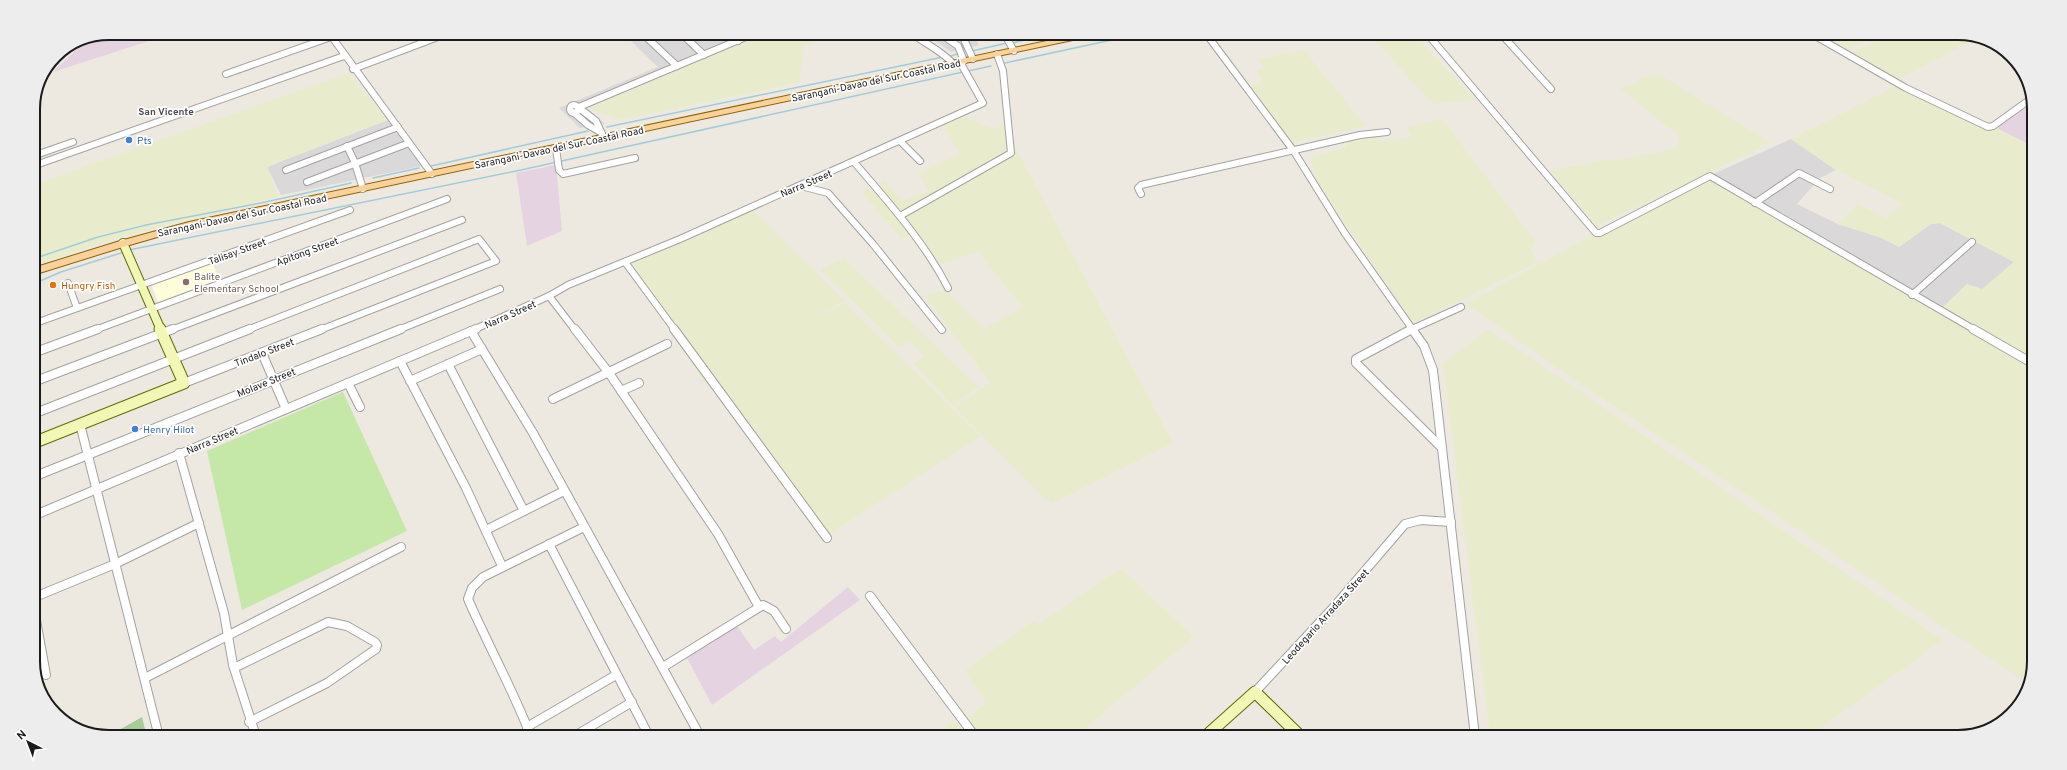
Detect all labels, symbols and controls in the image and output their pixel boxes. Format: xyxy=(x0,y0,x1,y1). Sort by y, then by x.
street label: Sarangani-Davao del Sur Coastal Road xyxy=(791,57,962,106)
district label: San Vicente xyxy=(138,106,194,119)
street label: Sarangani-Davao del Sur Coastal Road xyxy=(474,124,645,173)
marker: Pts xyxy=(124,135,134,145)
place label: Pts xyxy=(137,135,152,148)
street label: Narra Street xyxy=(779,168,835,201)
street label: Sarangani-Davao del Sur Coastal Road xyxy=(157,192,328,241)
street label: Apitong Street xyxy=(275,235,341,270)
street label: Talisay Street xyxy=(207,236,268,269)
place label: Balite Elementary School xyxy=(194,271,279,296)
marker: Balite Elementary School xyxy=(181,277,191,287)
marker: Hungry Fish xyxy=(48,280,58,290)
place label: Hungry Fish xyxy=(61,280,115,293)
street label: Narra Street xyxy=(483,298,539,332)
street label: Tindalo Street xyxy=(233,336,297,371)
street label: Molave Street xyxy=(235,366,298,401)
marker: Henry Hilot xyxy=(130,424,140,434)
place label: Henry Hilot xyxy=(143,424,195,437)
street label: Narra Street xyxy=(185,425,241,458)
street label: Leodegario Arradaza Street xyxy=(1280,566,1373,667)
north arrow xyxy=(8,722,48,762)
text: N xyxy=(14,727,30,743)

